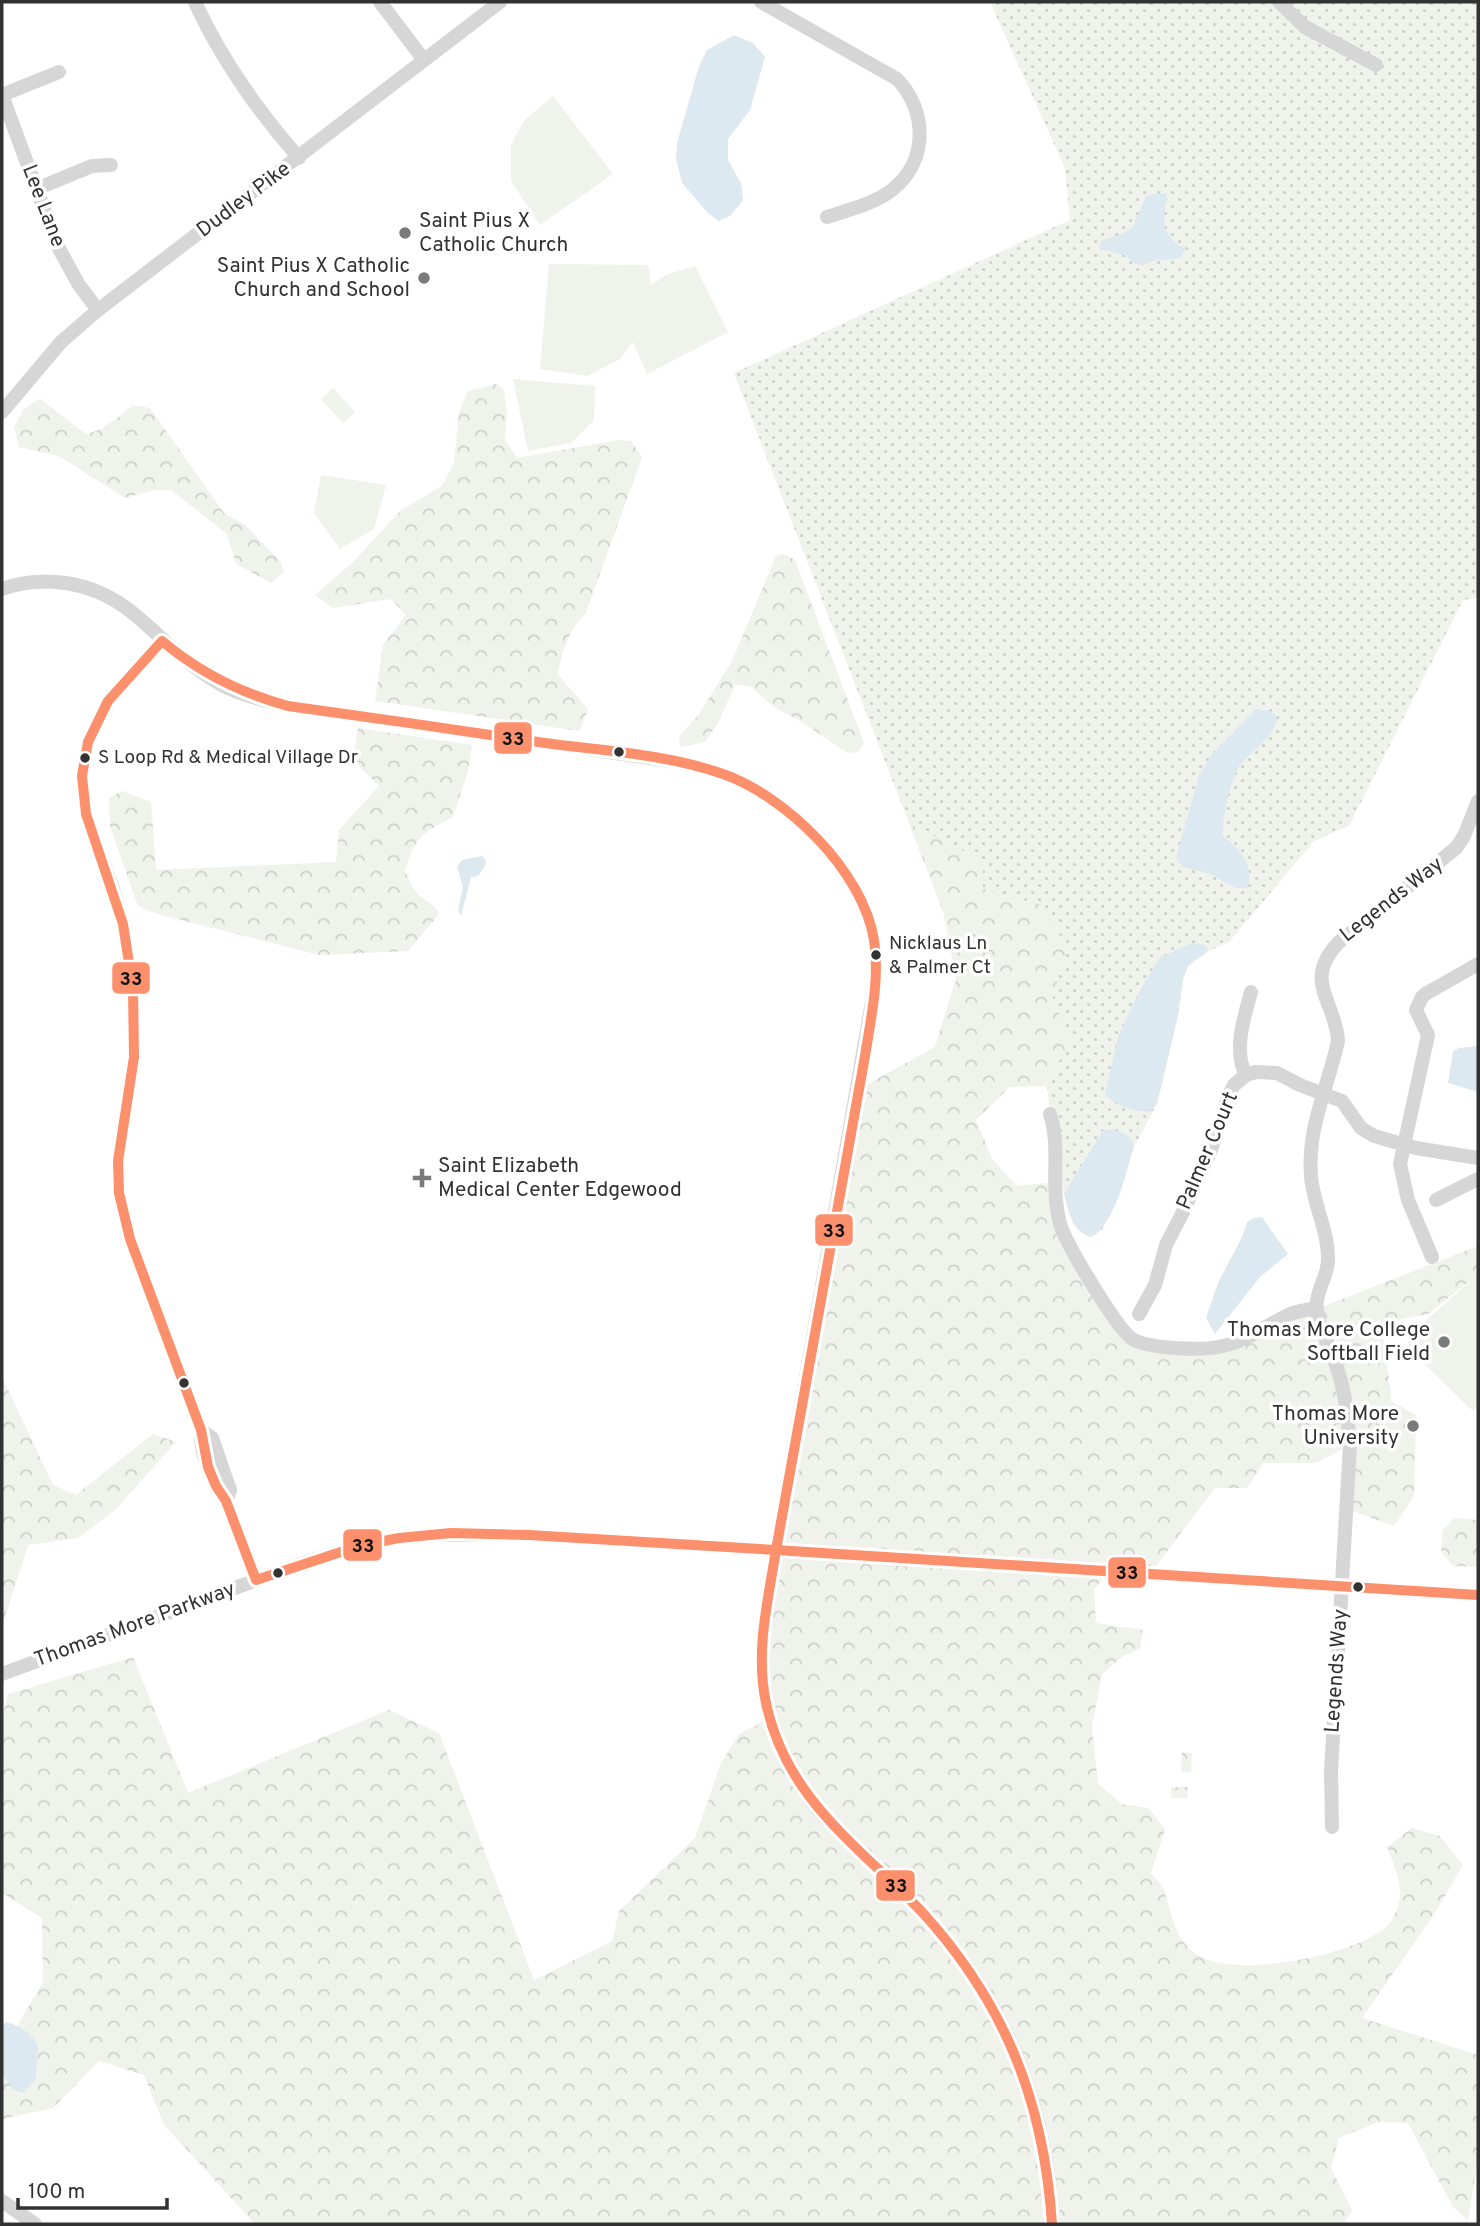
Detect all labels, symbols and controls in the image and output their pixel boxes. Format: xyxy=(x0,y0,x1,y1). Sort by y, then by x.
street label: Dudley Pike xyxy=(192,156,296,244)
street label: Lee Lane xyxy=(15,161,71,251)
place label: Saint Pius X Catholic Church xyxy=(419,208,568,259)
marker: Saint Pius X Catholic Church xyxy=(397,225,413,241)
place label: Saint Pius X Catholic Church and School xyxy=(217,253,410,304)
marker: Saint Pius X Catholic Church and School xyxy=(416,270,432,286)
line badge: 33 xyxy=(493,721,533,755)
text: 33 xyxy=(502,728,524,752)
unlabelled marker xyxy=(612,745,626,759)
place label: S Loop Rd & Medical Village Dr xyxy=(98,746,359,770)
marker: S Loop Rd & Medical Village Dr xyxy=(78,751,92,765)
street label: Legends Way xyxy=(1335,851,1449,949)
place label: Nicklaus Ln & Palmer Ct xyxy=(889,932,991,980)
marker: Nicklaus Ln & Palmer Ct xyxy=(869,948,883,962)
line badge: 33 xyxy=(111,961,151,995)
text: 33 xyxy=(120,968,142,992)
street label: Palmer Court xyxy=(1171,1088,1245,1214)
place label: Saint Elizabeth Medical Center Edgewood xyxy=(438,1153,682,1204)
marker: Saint Elizabeth Medical Center Edgewood xyxy=(412,1168,432,1188)
line badge: 33 xyxy=(814,1213,854,1247)
text: 33 xyxy=(823,1220,845,1244)
place label: Thomas More College Softball Field xyxy=(1227,1317,1430,1368)
marker: Thomas More College Softball Field xyxy=(1436,1334,1452,1350)
unlabelled marker xyxy=(177,1376,191,1390)
place label: Thomas More University xyxy=(1272,1401,1399,1452)
marker: Thomas More University xyxy=(1405,1418,1421,1434)
line badge: 33 xyxy=(342,1528,383,1562)
text: 33 xyxy=(352,1535,374,1559)
line badge: 33 xyxy=(1107,1556,1147,1589)
text: 33 xyxy=(1116,1562,1138,1586)
unlabelled marker xyxy=(271,1566,285,1580)
street label: Thomas More Parkway xyxy=(31,1576,239,1674)
unlabelled marker xyxy=(1351,1580,1365,1594)
street label: Legends Way xyxy=(1319,1608,1355,1734)
line badge: 33 xyxy=(875,1869,916,1902)
text: 33 xyxy=(885,1875,907,1899)
scale bar xyxy=(18,2166,166,2210)
text: 100 m xyxy=(28,2179,85,2206)

